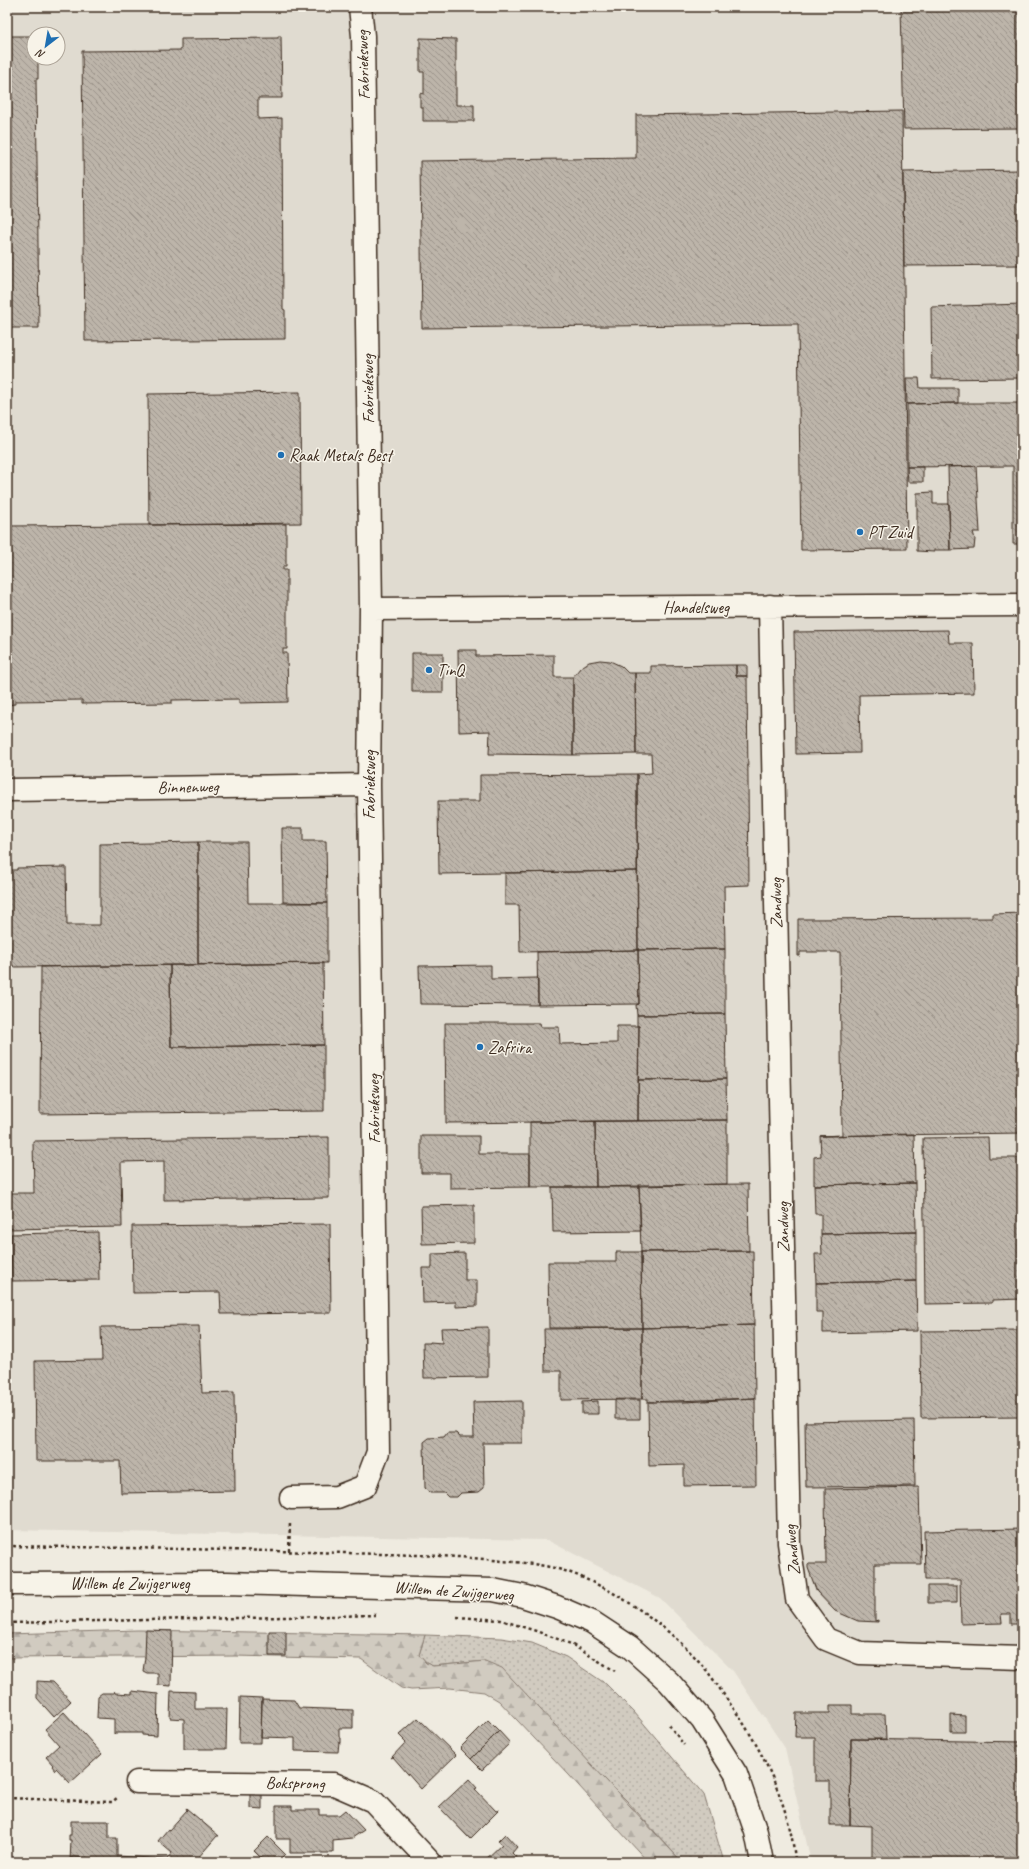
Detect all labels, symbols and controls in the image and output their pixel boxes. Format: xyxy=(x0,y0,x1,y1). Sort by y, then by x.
north arrow xyxy=(26,26,66,66)
street label: Fabrieksweg xyxy=(351,29,375,100)
text: N xyxy=(32,46,47,62)
street label: Fabrieksweg xyxy=(357,353,379,424)
place label: Raak Metals Best xyxy=(289,445,394,466)
marker: Raak Metals Best xyxy=(276,450,286,460)
place label: PT Zuid xyxy=(868,522,915,543)
marker: PT Zuid xyxy=(855,527,865,537)
street label: Handelsweg xyxy=(663,597,730,618)
place label: TinQ xyxy=(437,660,466,681)
marker: TinQ xyxy=(424,665,434,675)
street label: Fabrieksweg xyxy=(359,749,380,820)
street label: Binnenweg xyxy=(157,776,221,798)
street label: Zandweg xyxy=(765,877,787,929)
place label: Zafrira xyxy=(488,1037,533,1058)
marker: Zafrira xyxy=(475,1042,485,1052)
street label: Fabrieksweg xyxy=(363,1073,385,1144)
street label: Zandweg xyxy=(772,1201,794,1253)
street label: Zandweg xyxy=(779,1523,805,1576)
street label: Willem de Zwijgerweg xyxy=(70,1573,191,1594)
street label: Willem de Zwijgerweg xyxy=(394,1576,515,1606)
street label: Boksprong xyxy=(265,1772,326,1794)

